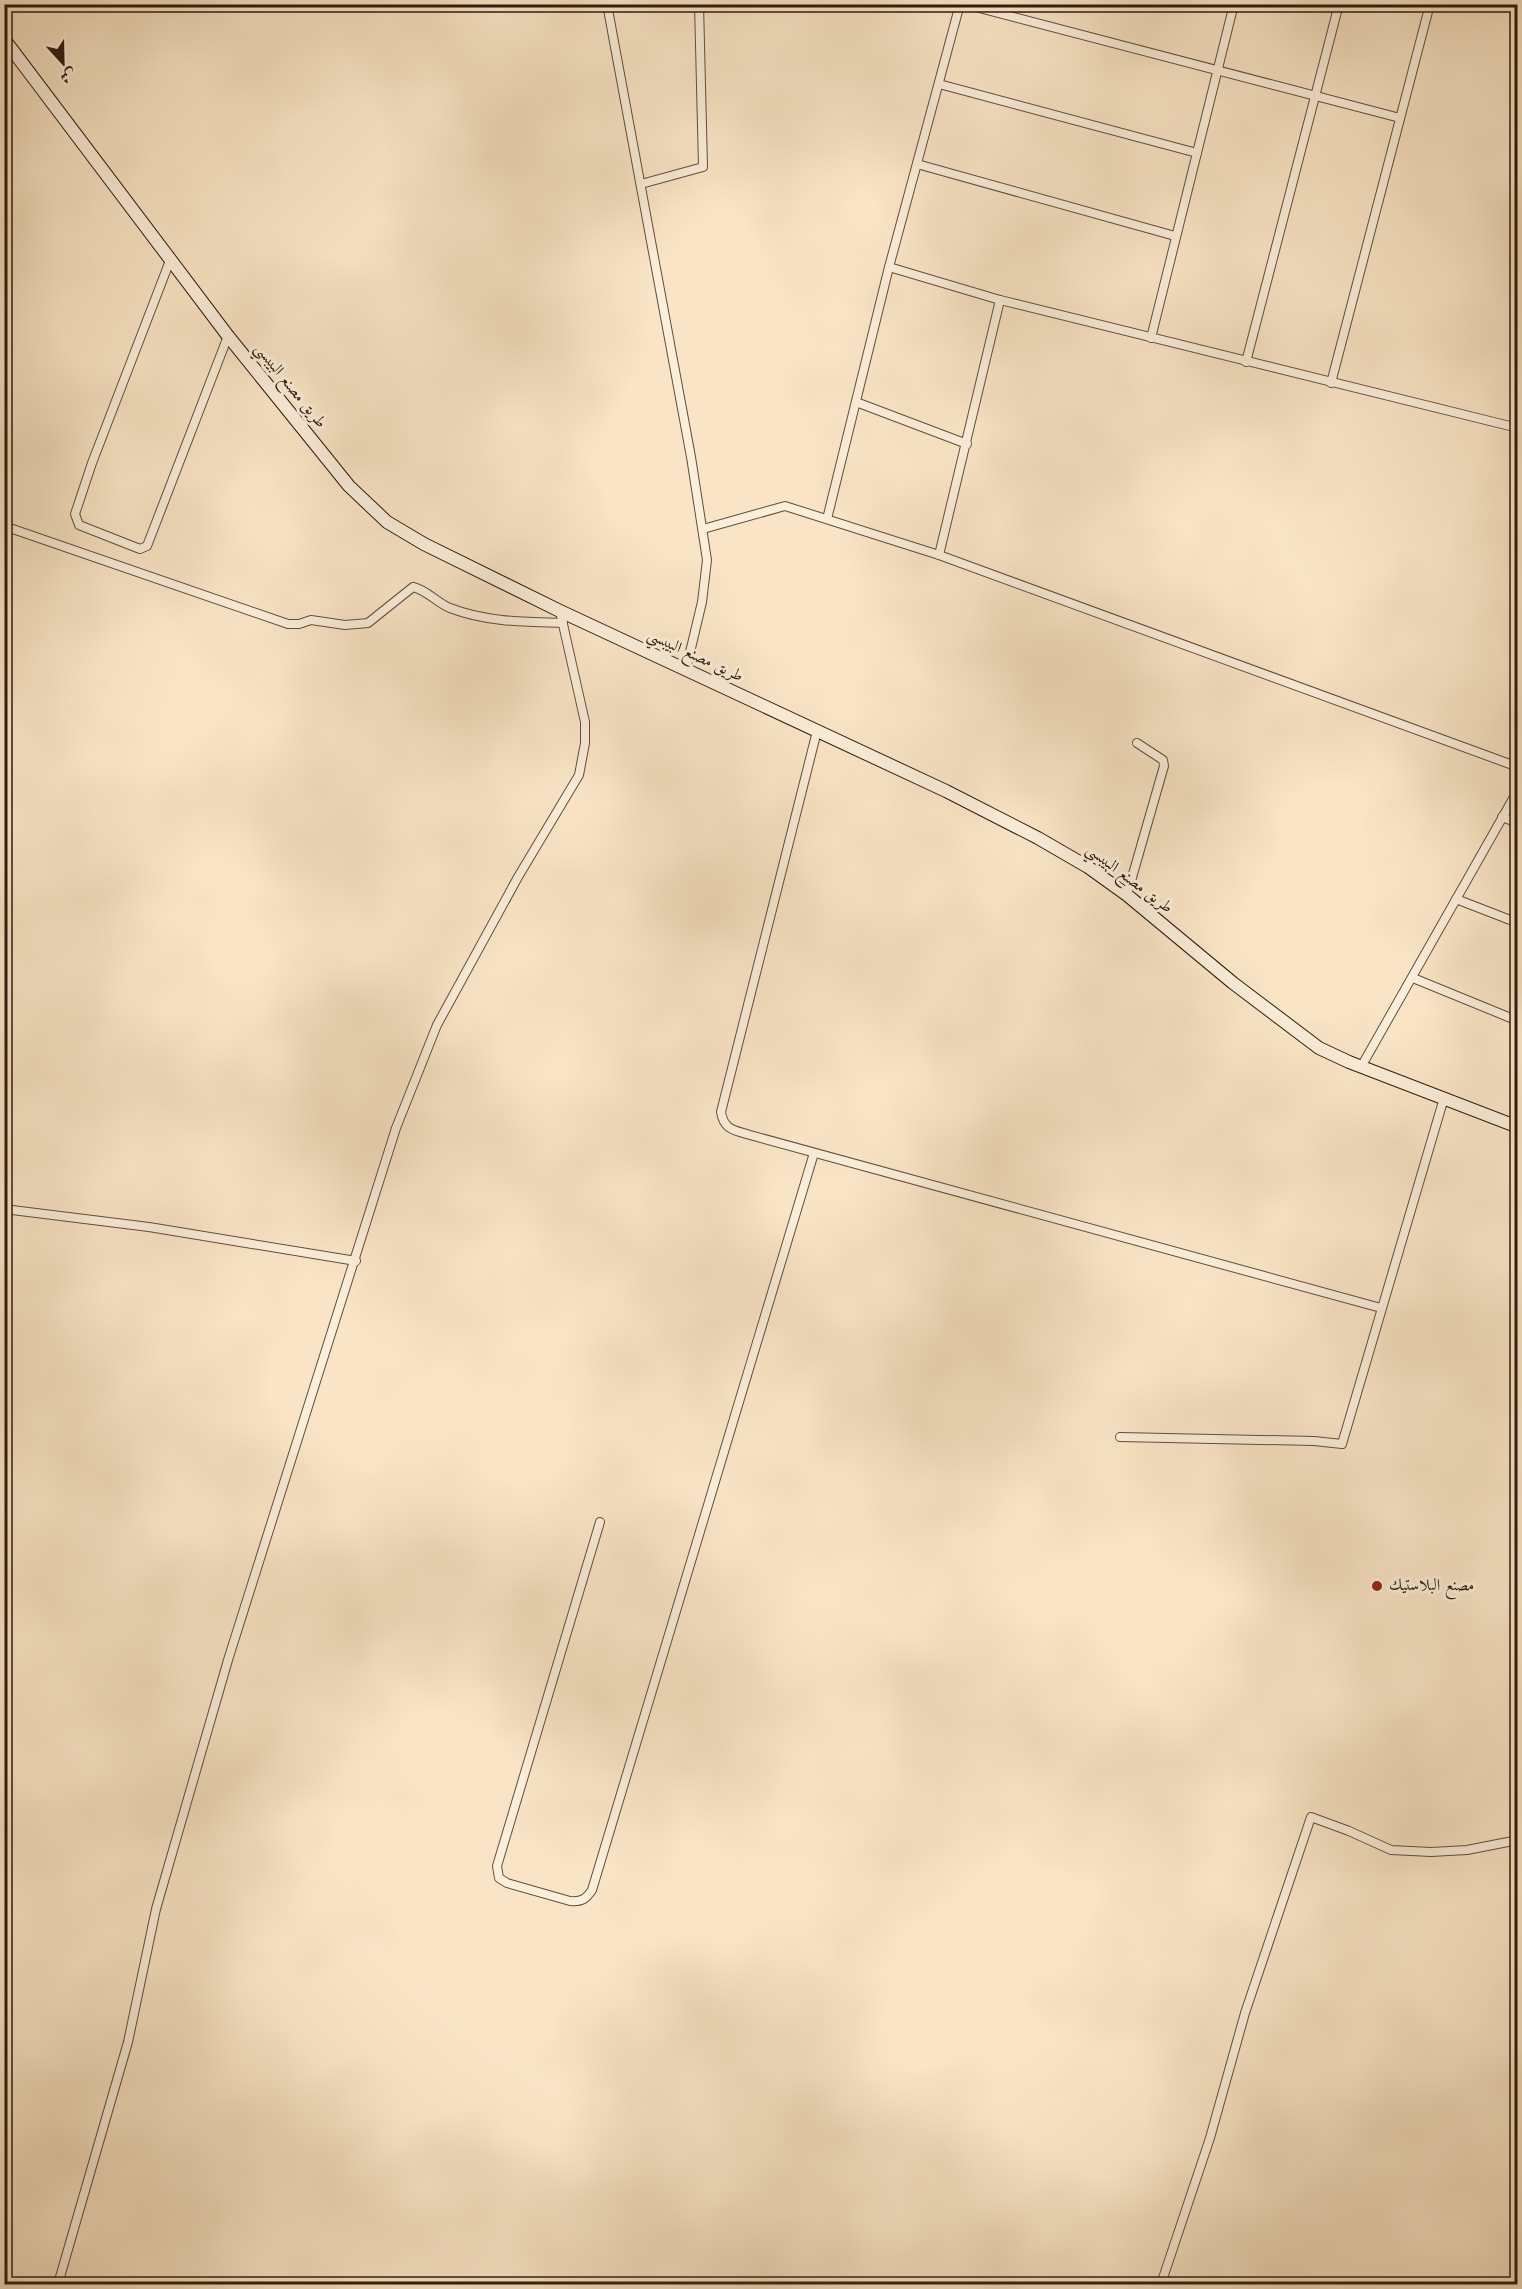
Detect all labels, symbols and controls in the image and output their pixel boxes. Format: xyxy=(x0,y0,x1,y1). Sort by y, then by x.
north arrow xyxy=(33,33,93,93)
text: ش xyxy=(58,65,78,85)
street label: طريق مصنع البيبسي xyxy=(247,341,329,435)
street label: طريق مصنع البيبسي xyxy=(642,627,745,691)
street label: طريق مصنع البيبسي xyxy=(1079,841,1175,921)
place label: مصنع البلاستيك xyxy=(1389,1577,1474,1600)
marker: مصنع البلاستيك xyxy=(1370,1579,1384,1593)

